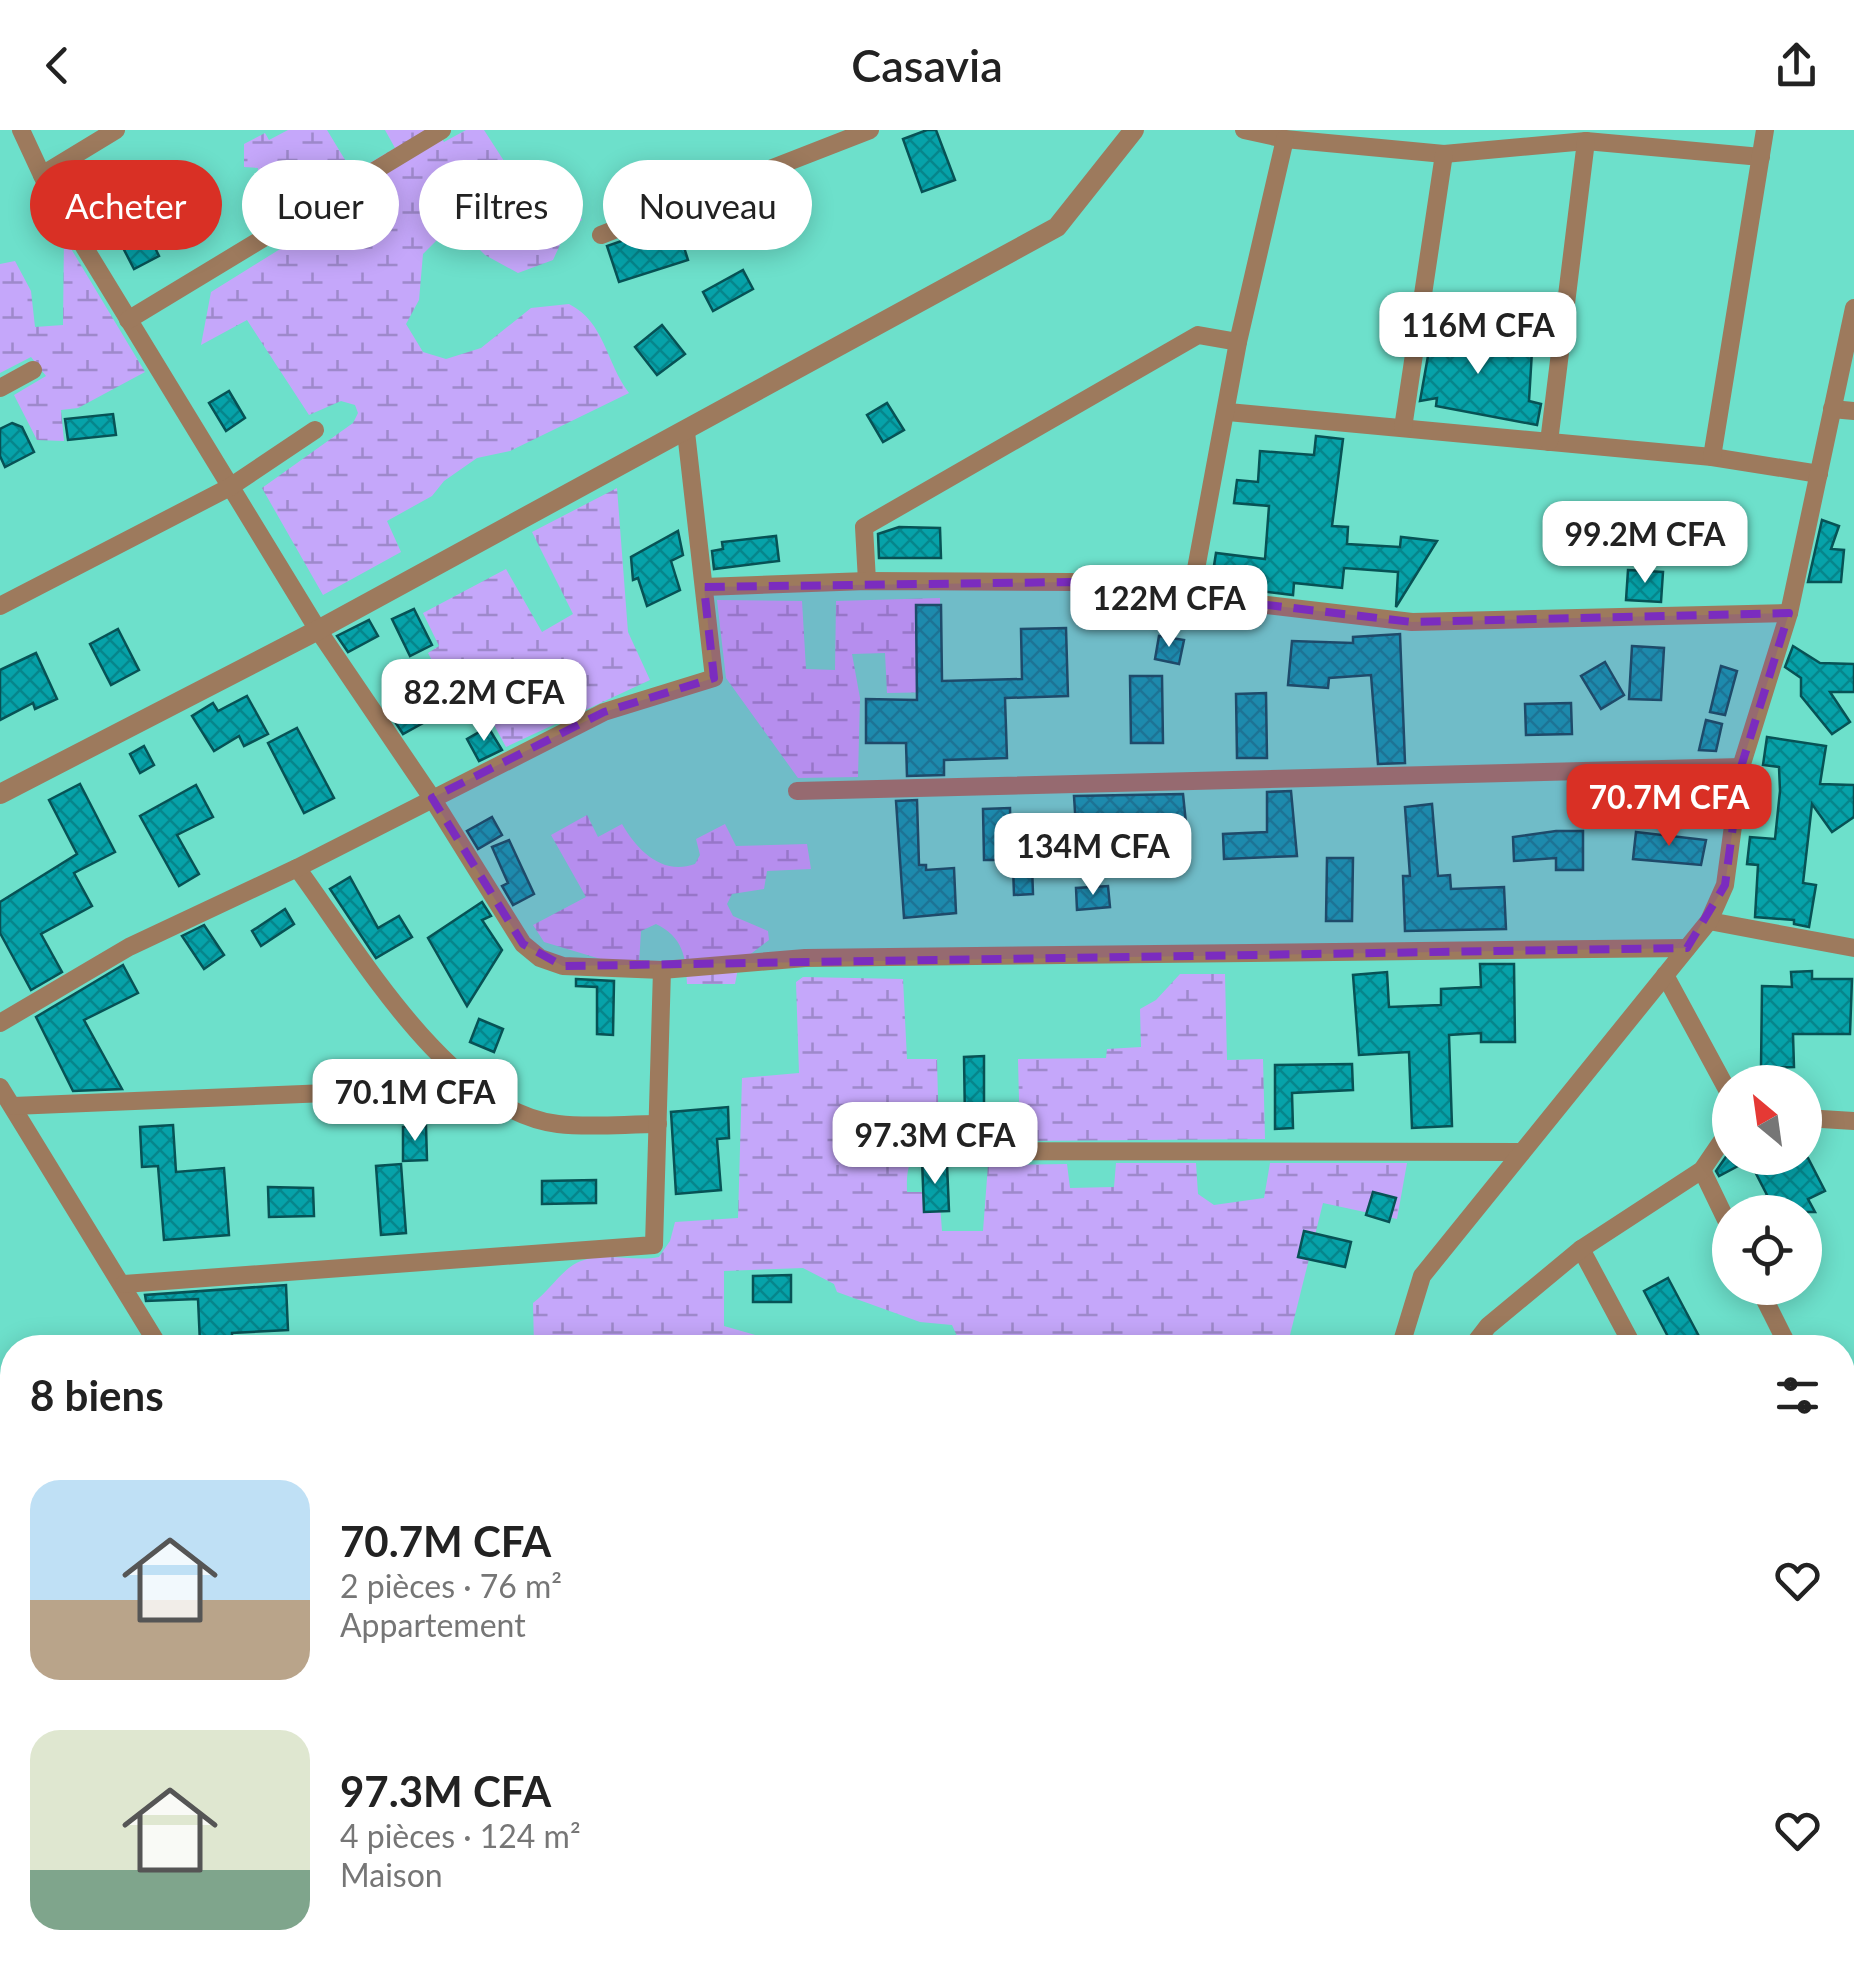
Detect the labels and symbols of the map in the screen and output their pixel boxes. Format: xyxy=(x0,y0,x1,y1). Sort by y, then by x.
pin: 116M CFA xyxy=(1375,292,1581,377)
pin: 99.2M CFA xyxy=(1531,501,1759,586)
pin: 122M CFA xyxy=(1066,565,1272,650)
pin: 82.2M CFA xyxy=(370,659,598,744)
pin: 70.7M CFA xyxy=(1555,764,1783,849)
pin: 134M CFA xyxy=(990,813,1196,898)
pin: 70.1M CFA xyxy=(301,1059,529,1144)
north arrow xyxy=(1712,1065,1822,1175)
pin: 97.3M CFA xyxy=(821,1102,1049,1187)

